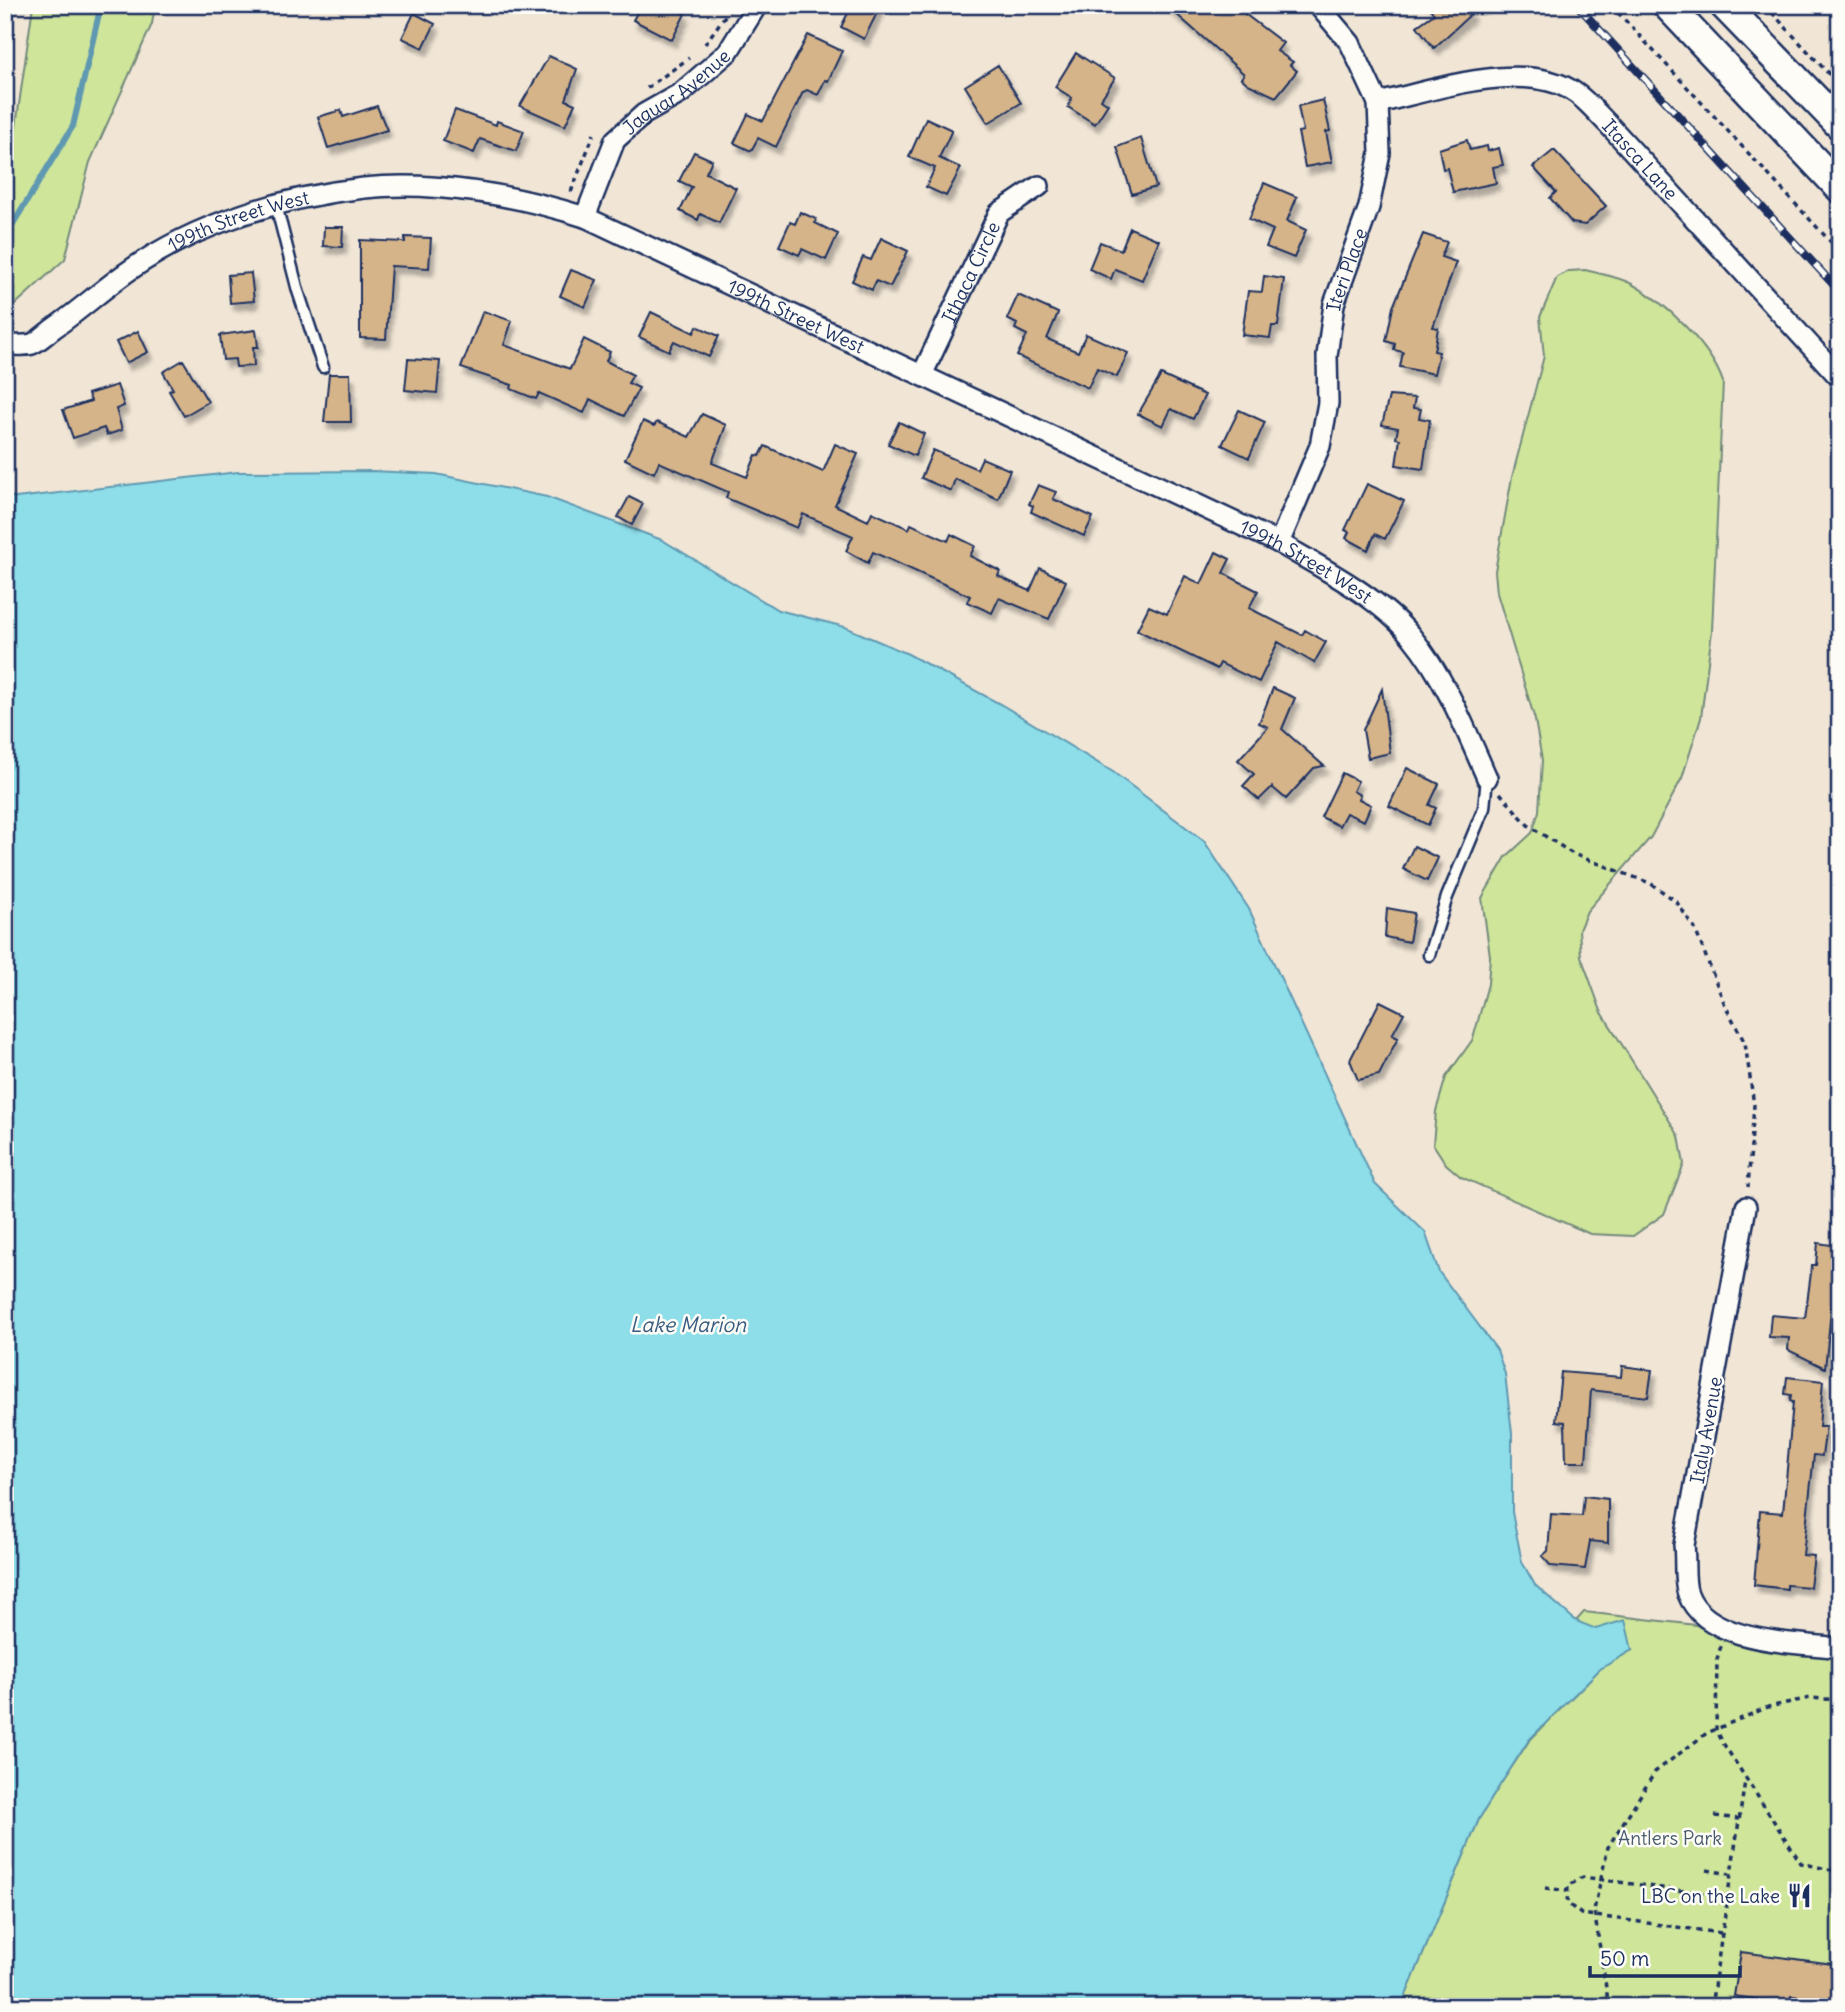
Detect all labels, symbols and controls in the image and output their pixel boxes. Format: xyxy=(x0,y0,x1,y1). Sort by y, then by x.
street label: Jaguar Avenue xyxy=(617,44,735,140)
street label: Itasca Lane xyxy=(1597,114,1683,205)
street label: 199th Street West xyxy=(163,185,311,257)
street label: Ithaca Circle xyxy=(937,217,1005,327)
street label: Iteri Place xyxy=(1321,225,1372,313)
street label: 199th Street West xyxy=(724,274,868,359)
street label: 199th Street West xyxy=(1236,514,1377,608)
water label: Lake Marion xyxy=(630,1311,747,1338)
street label: Italy Avenue xyxy=(1685,1375,1727,1485)
park label: Antlers Park xyxy=(1618,1826,1722,1850)
restaurant icon: LBC on the Lake xyxy=(1786,1882,1814,1910)
place label: LBC on the Lake xyxy=(1641,1884,1780,1908)
scale bar xyxy=(1590,1935,1740,1979)
text: 50 m xyxy=(1600,1945,1649,1972)

